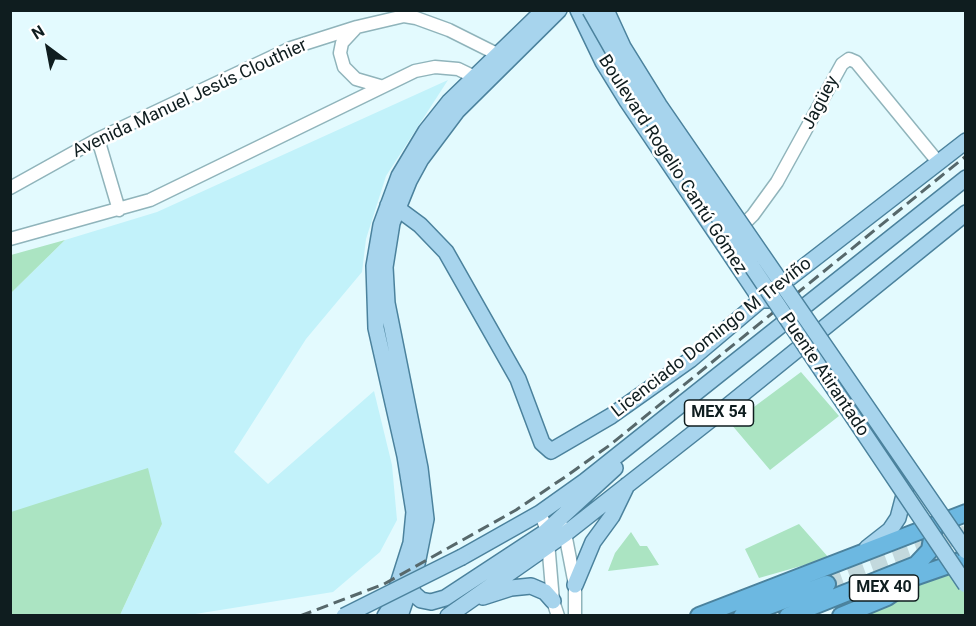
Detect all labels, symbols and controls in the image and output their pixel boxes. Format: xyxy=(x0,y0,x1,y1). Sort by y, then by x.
north arrow xyxy=(18,18,78,78)
text: N xyxy=(28,21,48,43)
street label: Avenida Manuel Jesús Clouthier xyxy=(69,35,311,163)
street label: Boulevard Rogelio Cantú Gómez xyxy=(593,51,751,279)
street label: Jagüey xyxy=(798,72,844,134)
street label: Licenciado Domingo M Treviño xyxy=(608,253,816,423)
street label: Puente Atirantado xyxy=(775,309,873,441)
road number: MEX 54 xyxy=(684,400,754,426)
road number: MEX 40 xyxy=(850,575,918,601)

